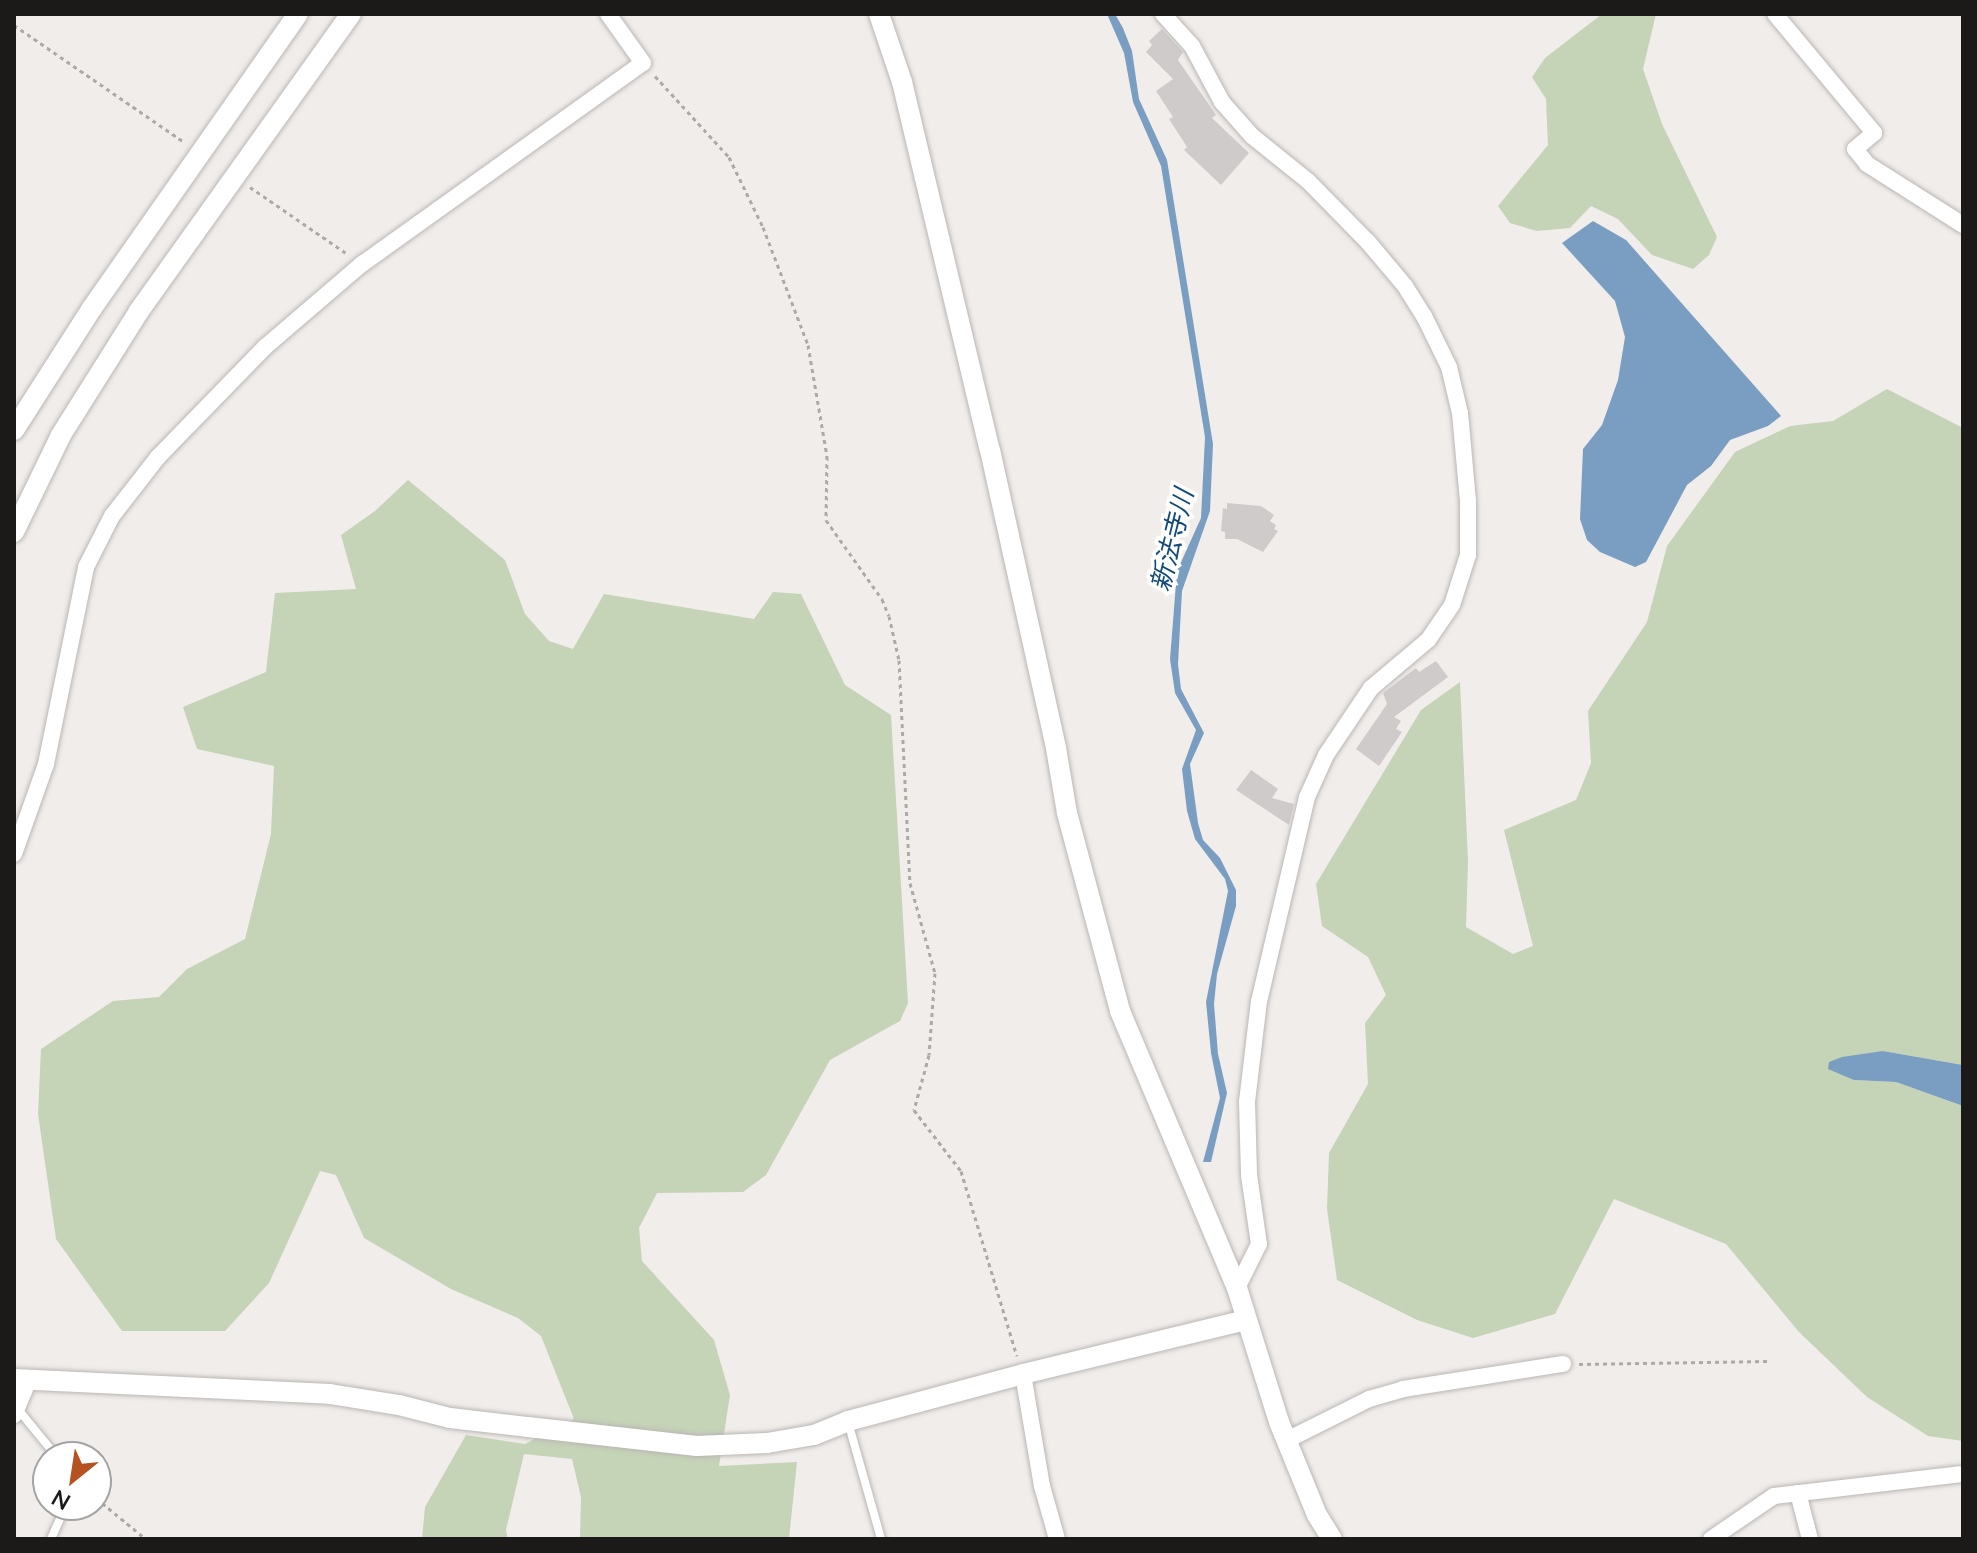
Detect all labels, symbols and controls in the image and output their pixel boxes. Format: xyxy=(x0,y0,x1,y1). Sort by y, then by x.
water label: 新法寺川 xyxy=(1144,486,1200,594)
north arrow xyxy=(32,1441,112,1521)
text: N xyxy=(47,1485,75,1516)

